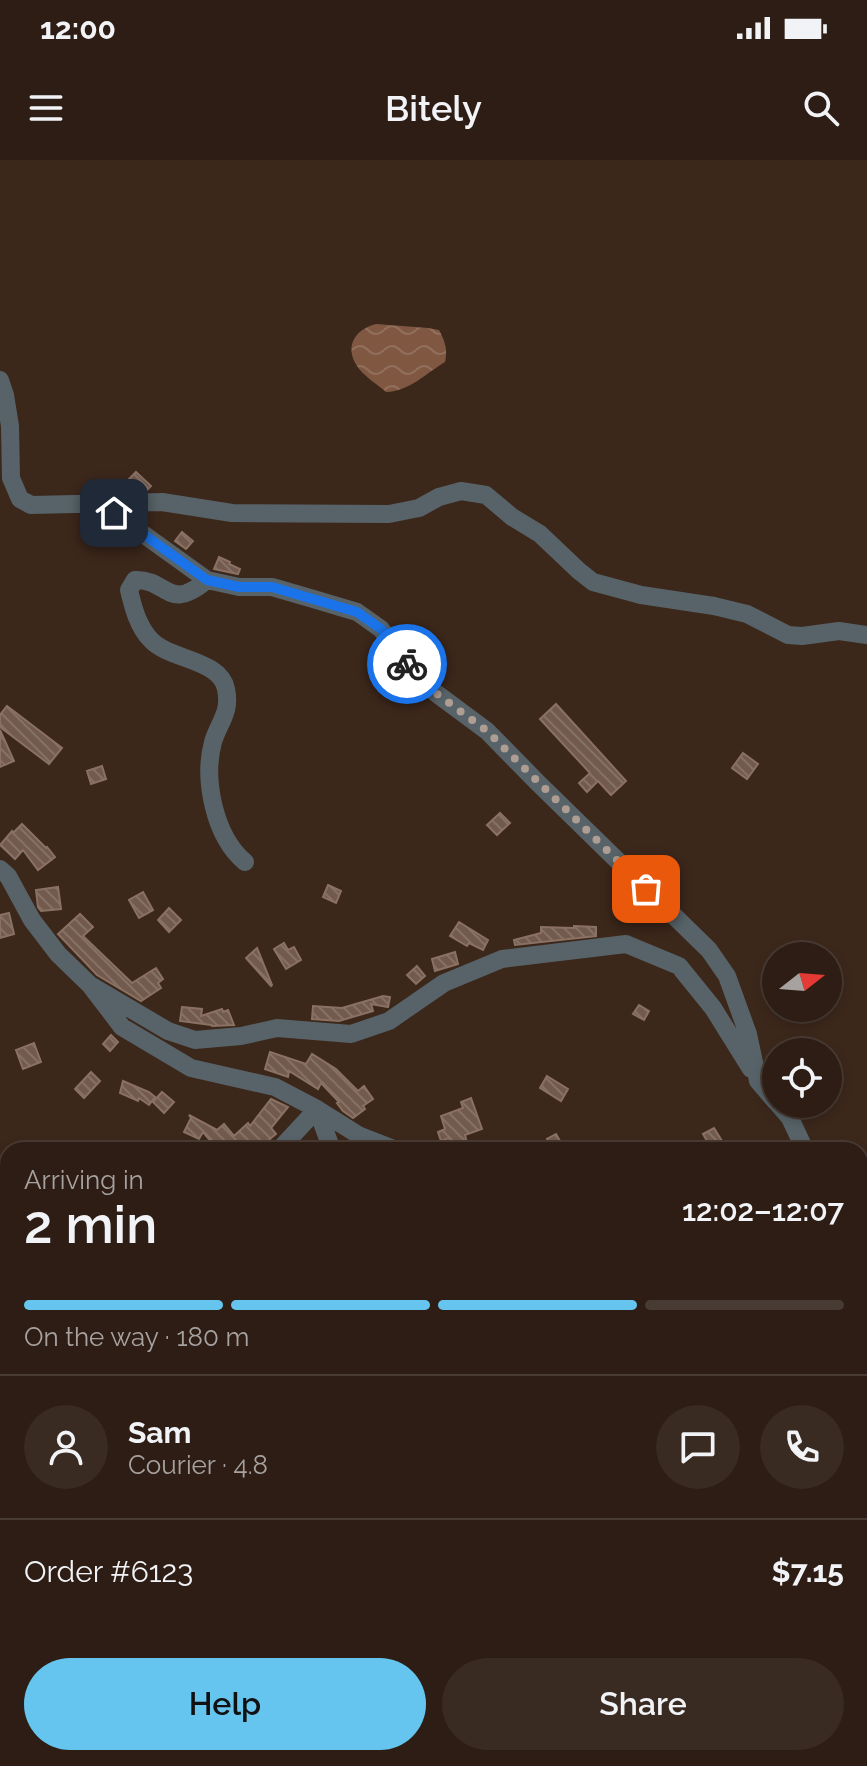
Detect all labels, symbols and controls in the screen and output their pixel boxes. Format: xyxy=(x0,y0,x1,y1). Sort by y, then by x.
text: 12:00 xyxy=(40,11,116,46)
icon: menu xyxy=(24,86,68,130)
icon: search xyxy=(799,86,843,130)
text: Bitely xyxy=(385,87,482,129)
pin xyxy=(80,479,148,547)
icon: home xyxy=(92,491,136,535)
courier xyxy=(367,624,447,704)
icon: bike xyxy=(385,642,429,686)
pin xyxy=(612,855,680,923)
icon: bag xyxy=(624,867,668,911)
north arrow xyxy=(762,942,842,1022)
map controls xyxy=(762,942,842,1118)
button: locate xyxy=(762,1038,842,1118)
text: Arriving in xyxy=(24,1165,144,1195)
text: 12:02–12:07 xyxy=(682,1193,844,1228)
text: 2 min xyxy=(24,1194,157,1255)
text: On the way · 180 m xyxy=(24,1322,249,1352)
button: person xyxy=(24,1405,108,1489)
button: chat xyxy=(656,1405,740,1489)
button: phone xyxy=(760,1405,844,1489)
text: Sam xyxy=(128,1415,191,1450)
text: Courier · 4.8 xyxy=(128,1450,268,1480)
text: Order #6123 xyxy=(24,1554,193,1589)
text: $7.15 xyxy=(772,1554,844,1589)
button: Help xyxy=(24,1658,426,1750)
button: Share xyxy=(442,1658,844,1750)

